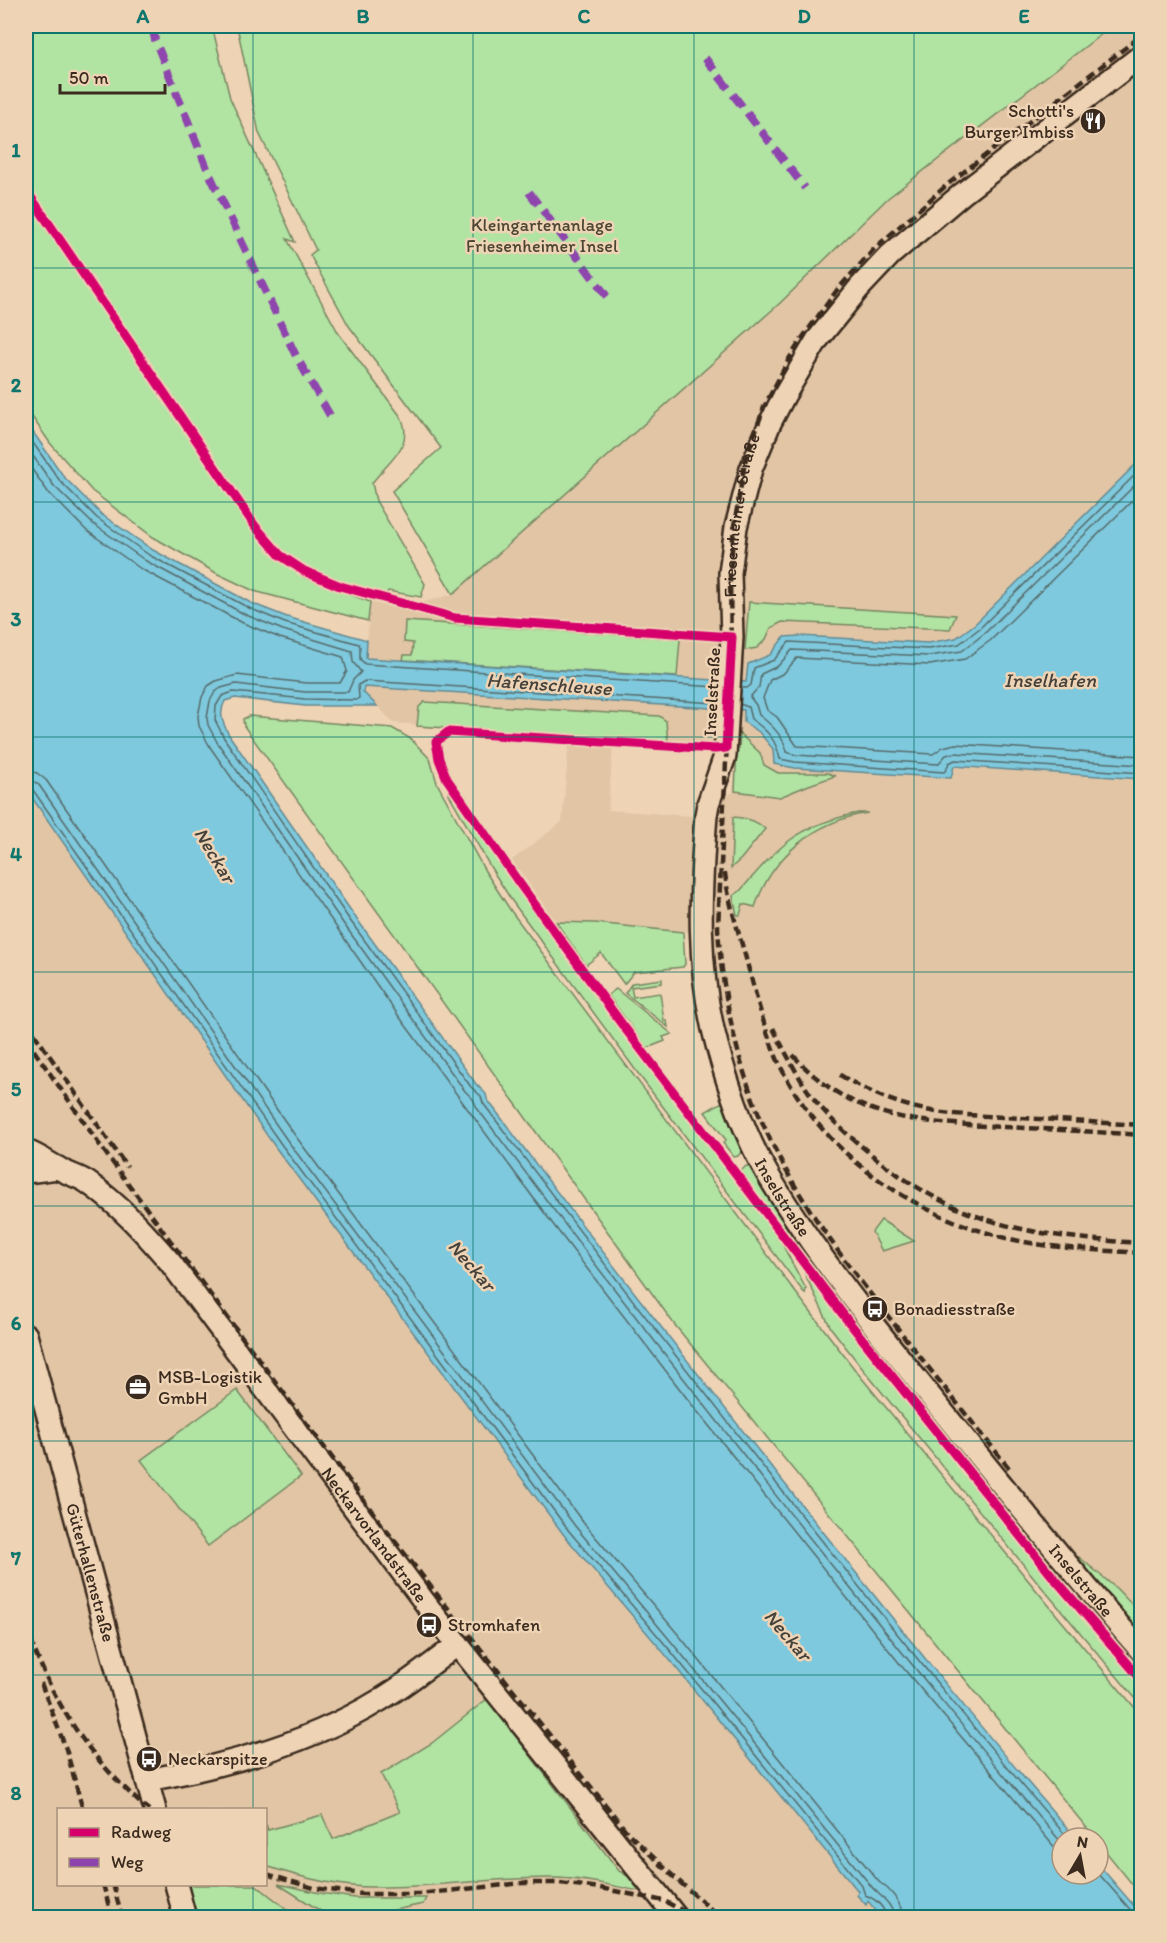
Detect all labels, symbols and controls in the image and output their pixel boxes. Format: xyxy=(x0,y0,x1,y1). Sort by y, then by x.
text: A xyxy=(136,4,150,28)
text: B xyxy=(357,4,370,28)
text: C xyxy=(578,4,591,28)
text: D xyxy=(797,4,811,28)
text: E xyxy=(1018,4,1030,28)
scale bar xyxy=(60,57,165,95)
text: 50 m xyxy=(69,67,109,89)
place label: Schotti's Burger Imbiss xyxy=(964,100,1074,143)
restaurant icon: Schotti's Burger Imbiss xyxy=(1078,106,1108,136)
text: 1 xyxy=(11,138,21,162)
park label: Kleingartenanlage Friesenheimer Insel xyxy=(466,214,618,257)
text: 2 xyxy=(11,373,22,397)
street label: Friesenheimer Straße xyxy=(719,430,765,598)
text: 3 xyxy=(11,607,22,631)
street label: Inselstraße xyxy=(699,647,725,737)
water label: Hafenschleuse xyxy=(486,668,614,700)
water label: Inselhafen xyxy=(1004,668,1097,692)
water label: Neckar xyxy=(189,823,242,889)
text: 4 xyxy=(10,842,22,866)
text: 5 xyxy=(11,1077,22,1101)
street label: Inselstraße xyxy=(750,1154,815,1241)
water label: Neckar xyxy=(443,1234,502,1297)
bus stop icon: Bonadiesstraße xyxy=(860,1294,890,1324)
place label: Bonadiesstraße xyxy=(894,1298,1015,1320)
text: 6 xyxy=(11,1311,22,1335)
place label: MSB-Logistik GmbH xyxy=(158,1366,263,1409)
office icon: MSB-Logistik GmbH xyxy=(123,1372,153,1402)
street label: Neckarvorlandstraße xyxy=(317,1463,432,1607)
street label: Güterhallenstraße xyxy=(61,1501,120,1644)
street label: Inselstraße xyxy=(1044,1539,1118,1622)
text: 7 xyxy=(10,1546,21,1570)
water label: Neckar xyxy=(759,1604,818,1667)
bus stop icon: Stromhafen xyxy=(414,1610,444,1640)
place label: Stromhafen xyxy=(448,1614,540,1636)
bus stop icon: Neckarspitze xyxy=(134,1744,164,1774)
place label: Neckarspitze xyxy=(168,1748,268,1770)
text: 8 xyxy=(11,1781,22,1805)
legend xyxy=(57,1808,267,1886)
text: Radweg xyxy=(111,1821,172,1843)
north arrow xyxy=(1050,1826,1110,1886)
text: N xyxy=(1076,1831,1089,1852)
text: Weg xyxy=(111,1851,144,1873)

